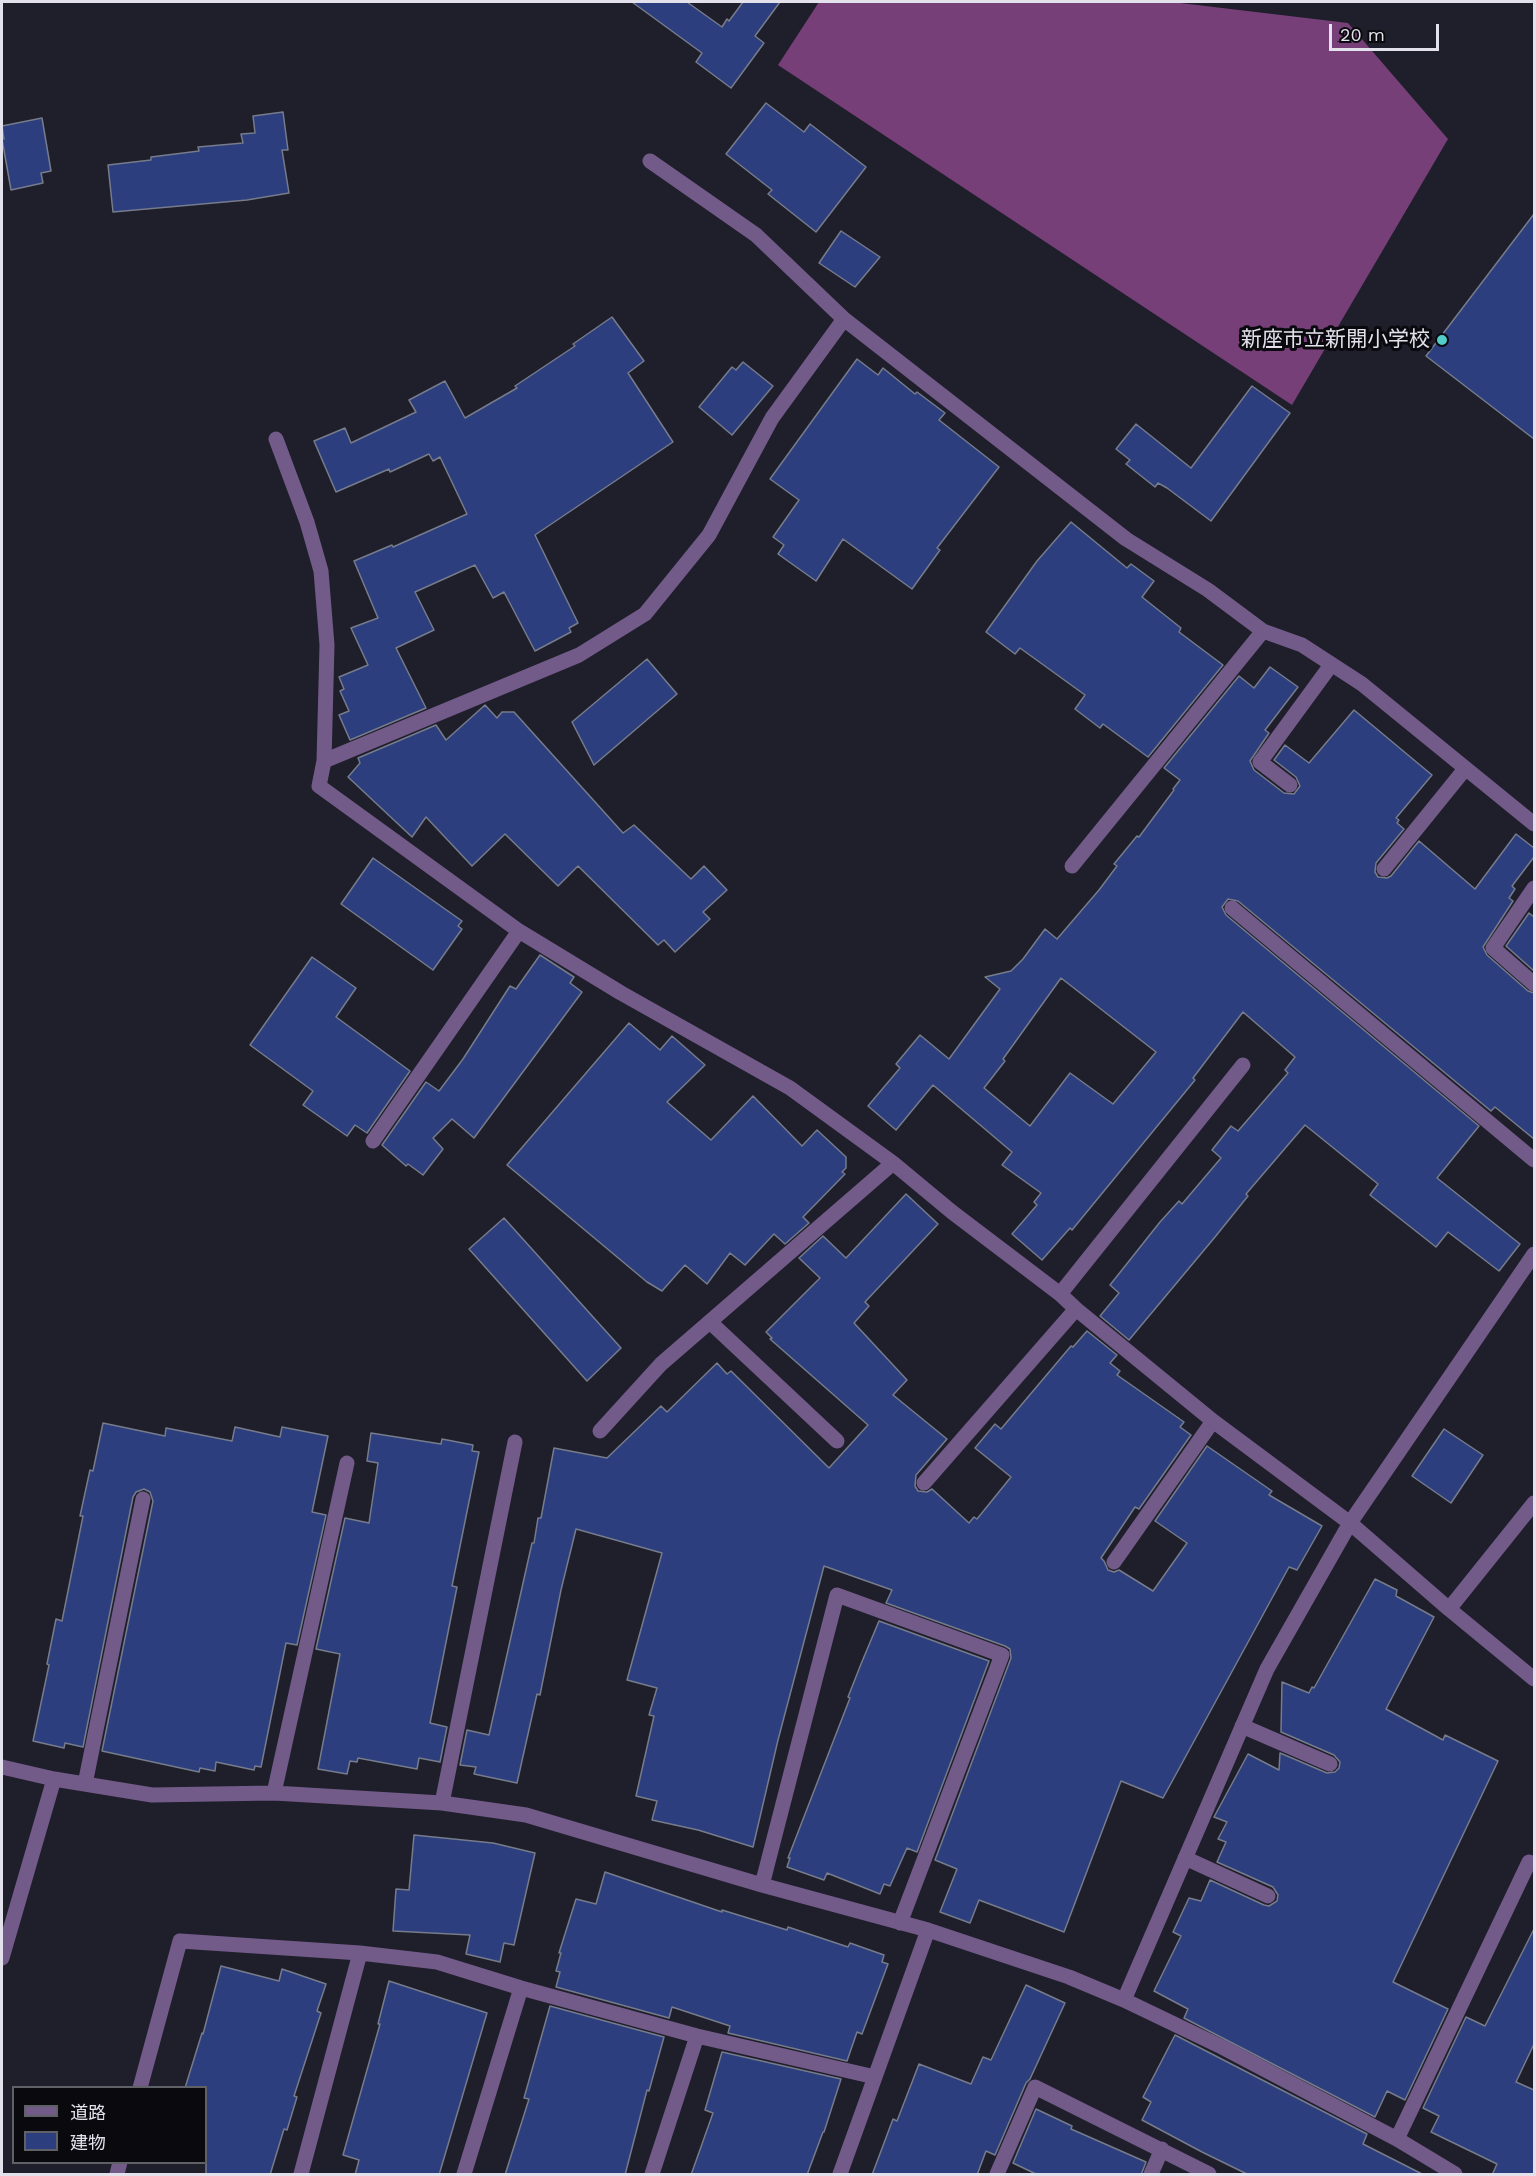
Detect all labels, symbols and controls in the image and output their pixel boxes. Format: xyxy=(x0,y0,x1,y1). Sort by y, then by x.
scale bar xyxy=(1332,12,1442,50)
text: 20 m xyxy=(1340,24,1385,45)
place label: 新座市立新開小学校 xyxy=(1241,327,1430,353)
marker: 新座市立新開小学校 xyxy=(1435,333,1449,347)
legend xyxy=(12,2086,207,2164)
text: 道路 xyxy=(70,2102,106,2123)
text: 建物 xyxy=(70,2132,106,2153)

